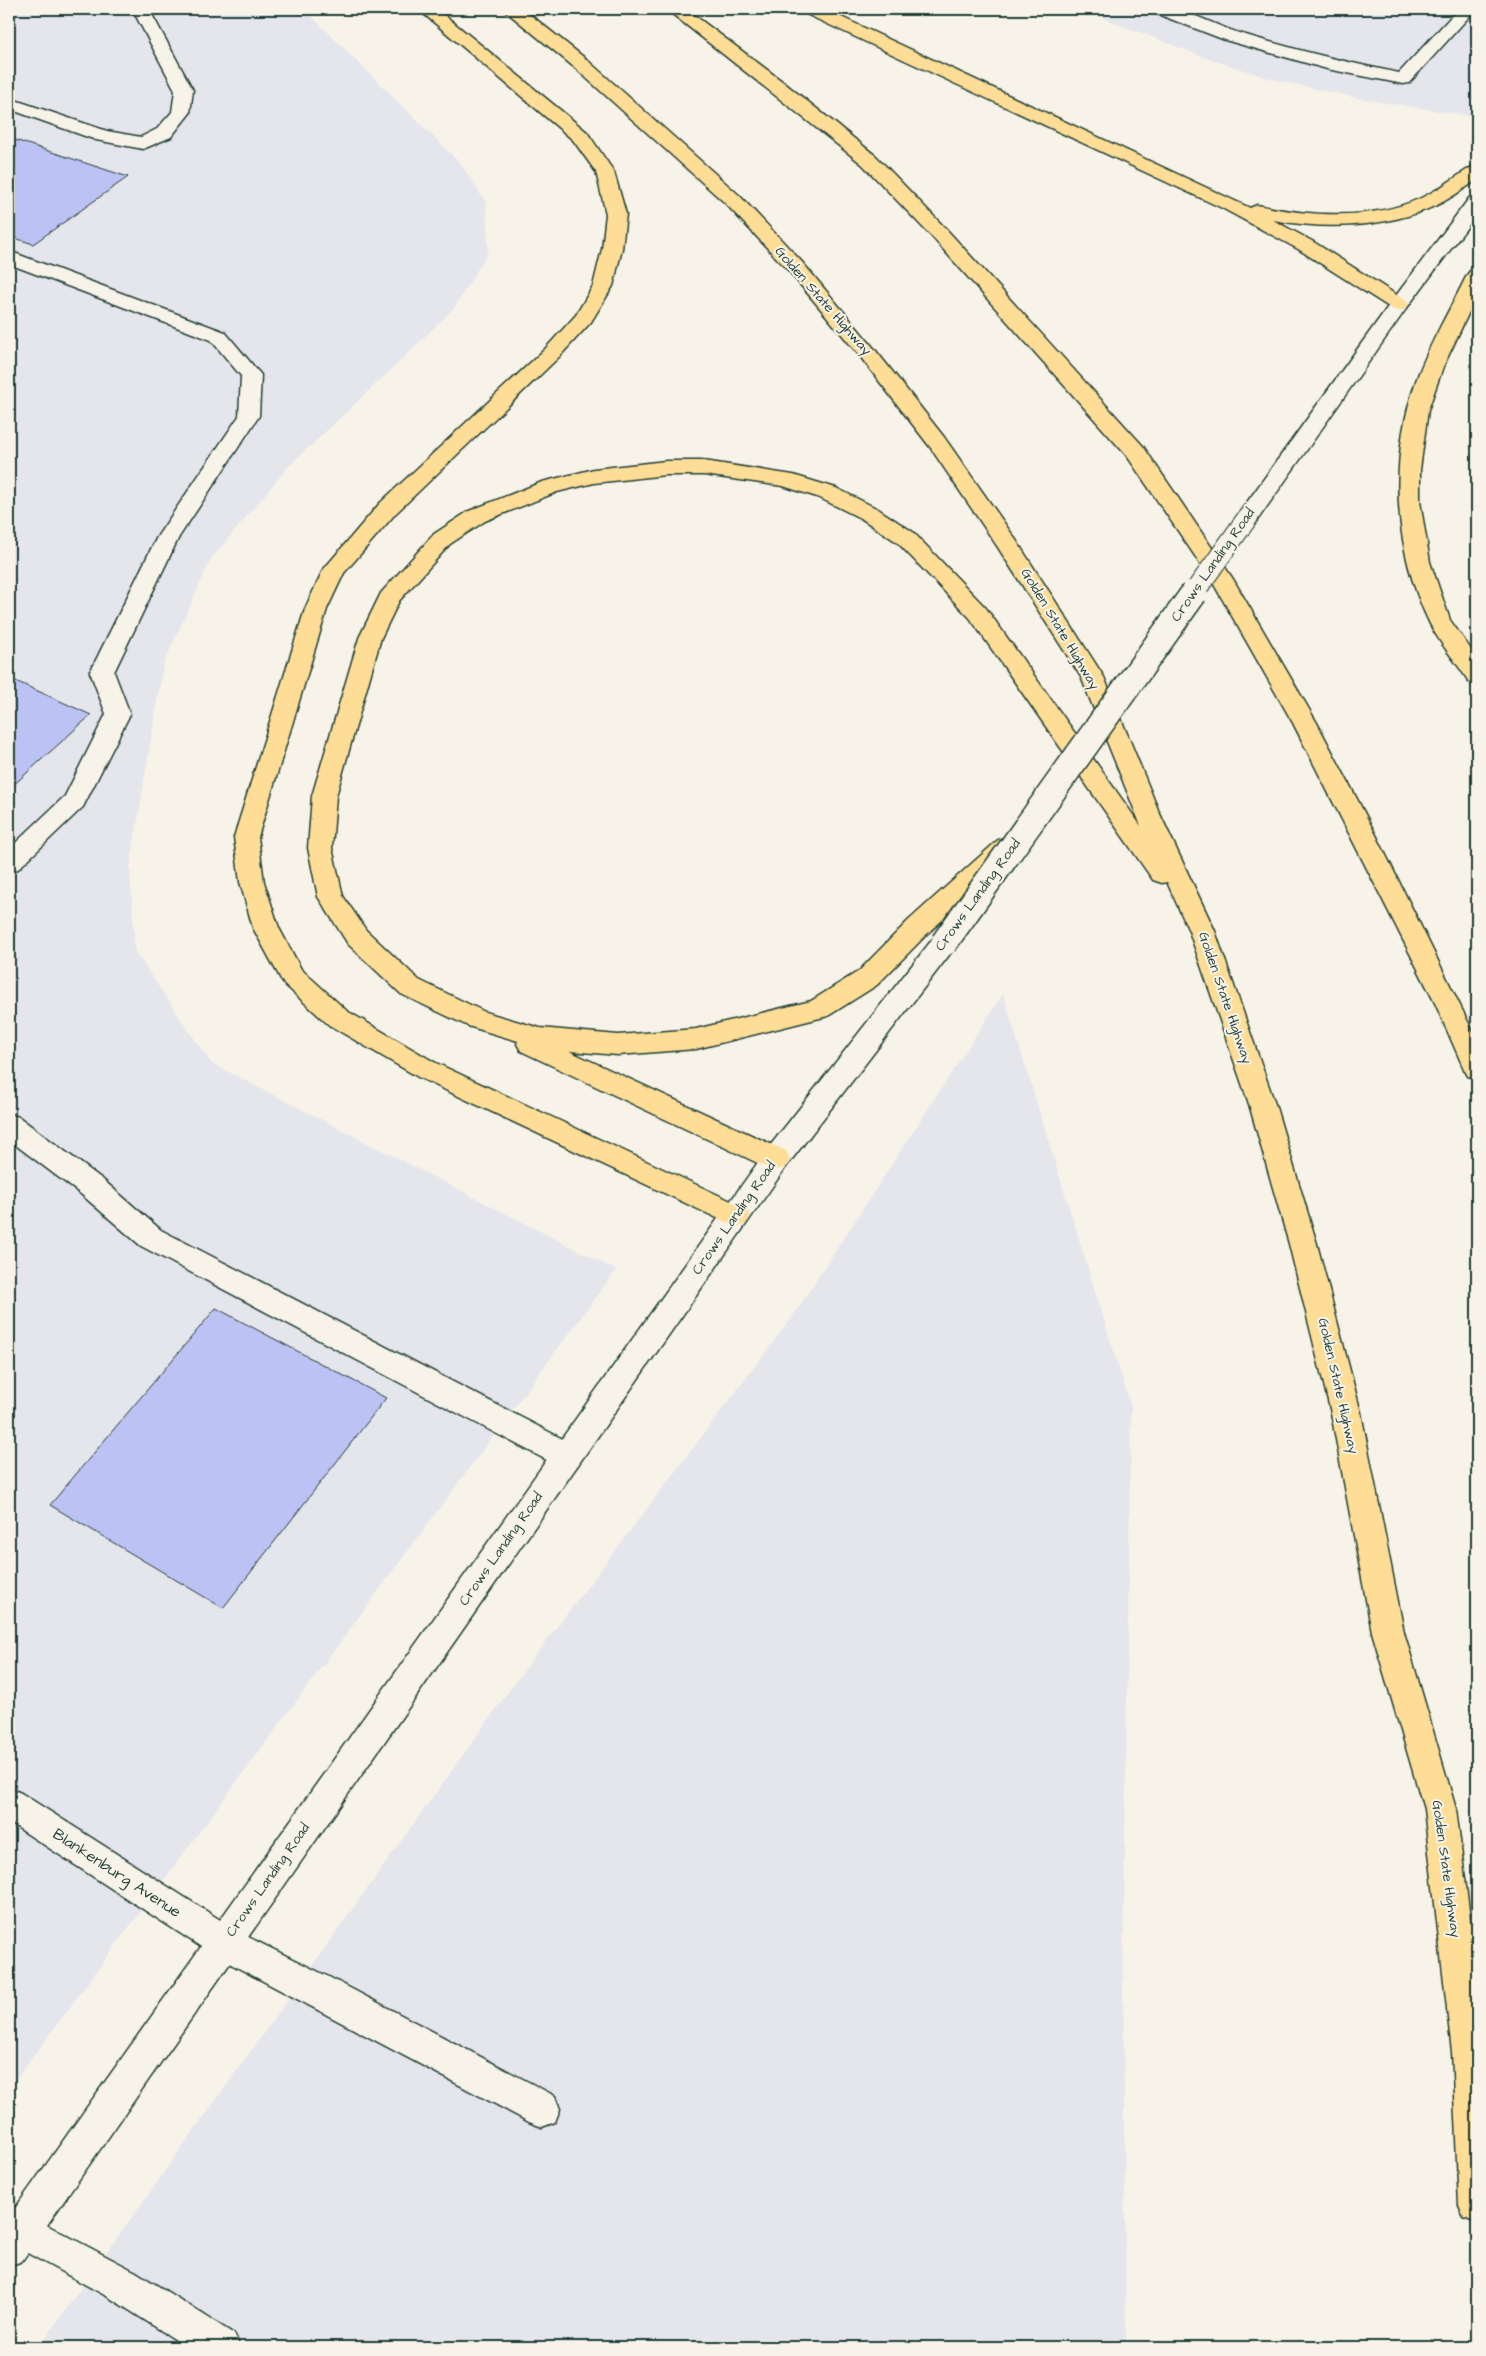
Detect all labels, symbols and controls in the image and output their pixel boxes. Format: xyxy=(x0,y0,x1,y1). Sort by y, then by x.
street label: Golden State Highway xyxy=(770,242,876,360)
street label: Crows Landing Road xyxy=(1166,504,1260,626)
street label: Golden State Highway xyxy=(1016,564,1104,694)
street label: Crows Landing Road xyxy=(930,835,1026,955)
street label: Golden State Highway xyxy=(1193,929,1257,1067)
street label: Crows Landing Road xyxy=(687,1157,781,1279)
street label: Golden State Highway xyxy=(1313,1316,1363,1456)
street label: Crows Landing Road xyxy=(454,1488,548,1610)
street label: Golden State Highway xyxy=(1426,1799,1466,1939)
street label: Crows Landing Road xyxy=(221,1819,315,1941)
street label: Blankenburg Avenue xyxy=(48,1823,186,1924)

